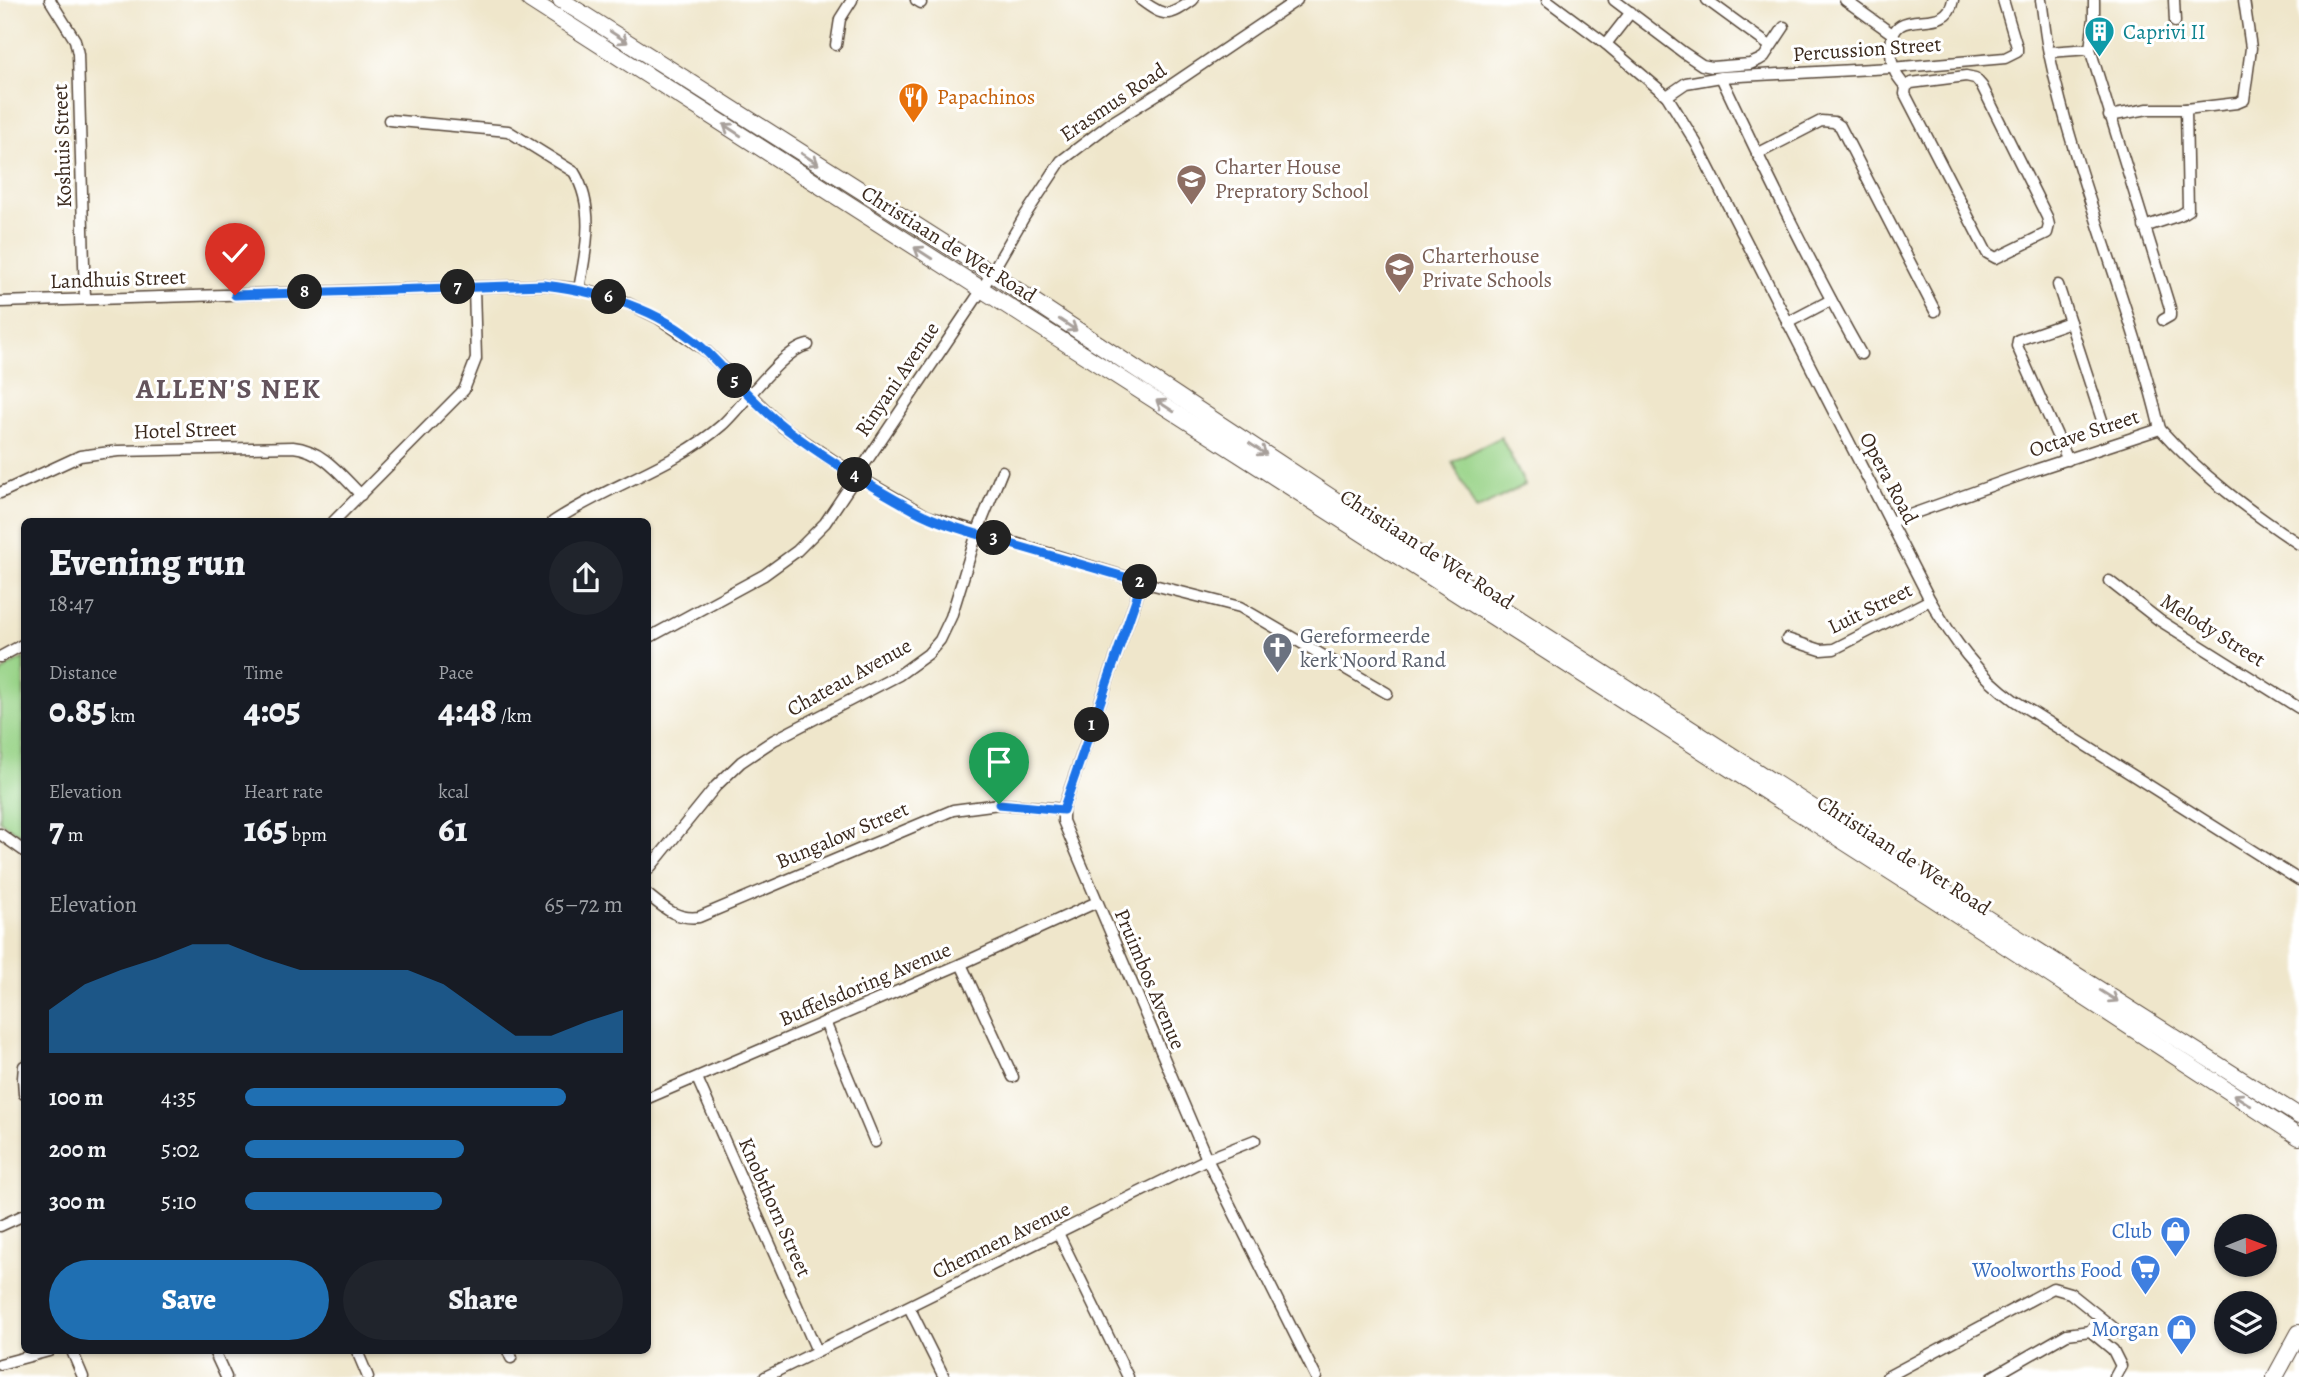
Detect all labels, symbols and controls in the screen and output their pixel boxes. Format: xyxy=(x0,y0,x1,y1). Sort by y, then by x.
building icon: Caprivi II xyxy=(2083,15,2117,59)
place label: Caprivi II xyxy=(2123,18,2206,46)
one-way arrow xyxy=(608,30,628,44)
street label: Percussion Street xyxy=(1792,30,1942,68)
street label: Erasmus Road xyxy=(1054,56,1172,148)
restaurant icon: Papachinos xyxy=(897,80,931,124)
street label: Koshuis Street xyxy=(46,83,78,209)
place label: Papachinos xyxy=(937,83,1035,111)
one-way arrow xyxy=(723,123,742,138)
one-way arrow xyxy=(800,153,820,167)
place label: Charter House Prepratory School xyxy=(1215,153,1368,205)
school or university icon: Charter House Prepratory School xyxy=(1175,162,1209,206)
street label: Christiaan de Wet Road xyxy=(856,179,1043,310)
pin xyxy=(205,223,265,295)
icon: check xyxy=(216,234,254,272)
place label: Charterhouse Private Schools xyxy=(1422,242,1552,294)
one-way arrow xyxy=(914,246,934,260)
school or university icon: Charterhouse Private Schools xyxy=(1382,251,1416,295)
street label: Landhuis Street xyxy=(50,263,186,295)
pin: 7 xyxy=(440,270,476,304)
text: 7 xyxy=(453,273,462,299)
pin: 8 xyxy=(288,274,322,310)
text: 8 xyxy=(300,278,309,304)
pin: 6 xyxy=(592,280,626,314)
text: 6 xyxy=(604,283,613,309)
street label: Rinyani Avenue xyxy=(848,316,946,442)
one-way arrow xyxy=(1058,317,1077,332)
pin: 5 xyxy=(718,364,752,398)
text: 5 xyxy=(730,367,739,393)
district label: ALLEN'S NEK xyxy=(135,370,322,408)
one-way arrow xyxy=(1156,398,1175,413)
street label: Octave Street xyxy=(2025,402,2143,464)
street label: Hotel Street xyxy=(133,414,237,446)
street label: Opera Road xyxy=(1853,427,1925,530)
one-way arrow xyxy=(1248,442,1268,456)
pin: 4 xyxy=(838,458,872,492)
text: 4 xyxy=(850,461,859,487)
street label: Christiaan de Wet Road xyxy=(1335,482,1520,616)
pin: 3 xyxy=(976,520,1012,556)
text: 3 xyxy=(989,524,998,550)
text: Evening run xyxy=(49,536,246,588)
button: share xyxy=(549,541,623,615)
pin: 2 xyxy=(1122,564,1158,600)
text: 2 xyxy=(1135,568,1144,594)
street label: Luit Street xyxy=(1823,576,1917,640)
street label: Melody Street xyxy=(2155,587,2271,673)
text: 18:47 xyxy=(49,588,94,619)
place label: Gereformeerde kerk Noord Rand xyxy=(1300,622,1447,674)
street label: Chateau Avenue xyxy=(782,631,916,723)
church icon: Gereformeerde kerk Noord Rand xyxy=(1260,631,1294,675)
text: Distance xyxy=(49,660,117,686)
text: Time xyxy=(244,660,283,686)
text: Pace xyxy=(438,660,474,686)
text: 0.85 xyxy=(49,686,107,734)
text: 4:05 xyxy=(244,686,301,734)
text: 4:48 xyxy=(438,686,497,734)
text: km xyxy=(107,703,136,729)
text: /km xyxy=(497,703,532,729)
pin: 1 xyxy=(1074,708,1110,742)
text: 1 xyxy=(1088,711,1095,737)
pin xyxy=(969,732,1029,804)
icon: arrive xyxy=(980,743,1018,781)
text: Elevation xyxy=(49,779,122,805)
text: Heart rate xyxy=(244,779,323,805)
text: kcal xyxy=(438,779,469,805)
street label: Christiaan de Wet Road xyxy=(1812,788,1997,922)
street label: Bungalow Street xyxy=(771,794,913,875)
text: 7 xyxy=(49,805,64,853)
text: 165 xyxy=(244,805,288,853)
text: 61 xyxy=(438,805,468,853)
text: m xyxy=(64,822,84,848)
text: bpm xyxy=(288,822,327,848)
text: Elevation xyxy=(49,889,137,920)
text: 65–72 m xyxy=(544,889,623,920)
street label: Pruimbos Avenue xyxy=(1108,904,1192,1054)
street label: Buffelsdoring Avenue xyxy=(775,935,955,1033)
one-way arrow xyxy=(2099,989,2118,1004)
text: 100 m xyxy=(49,1082,104,1113)
text: 4:35 xyxy=(161,1082,196,1113)
one-way arrow xyxy=(2232,1093,2252,1107)
street label: Knobthorn Street xyxy=(732,1133,818,1281)
text: 200 m xyxy=(49,1134,107,1165)
text: 5:02 xyxy=(161,1134,200,1165)
text: 300 m xyxy=(49,1186,105,1217)
text: 5:10 xyxy=(161,1186,197,1217)
street label: Chemnen Avenue xyxy=(927,1194,1075,1286)
shop icon: Club xyxy=(2158,1214,2192,1258)
north arrow xyxy=(2214,1214,2277,1278)
map controls xyxy=(2214,1214,2277,1354)
place label: Club xyxy=(2112,1217,2152,1245)
supermarket icon: Woolworths Food xyxy=(2128,1253,2162,1297)
place label: Woolworths Food xyxy=(1971,1256,2123,1284)
button: Save xyxy=(49,1260,329,1340)
button: Share xyxy=(343,1260,623,1340)
button: layers xyxy=(2214,1291,2277,1354)
shop icon: Morgan xyxy=(2165,1312,2199,1356)
place label: Morgan xyxy=(2092,1315,2159,1343)

